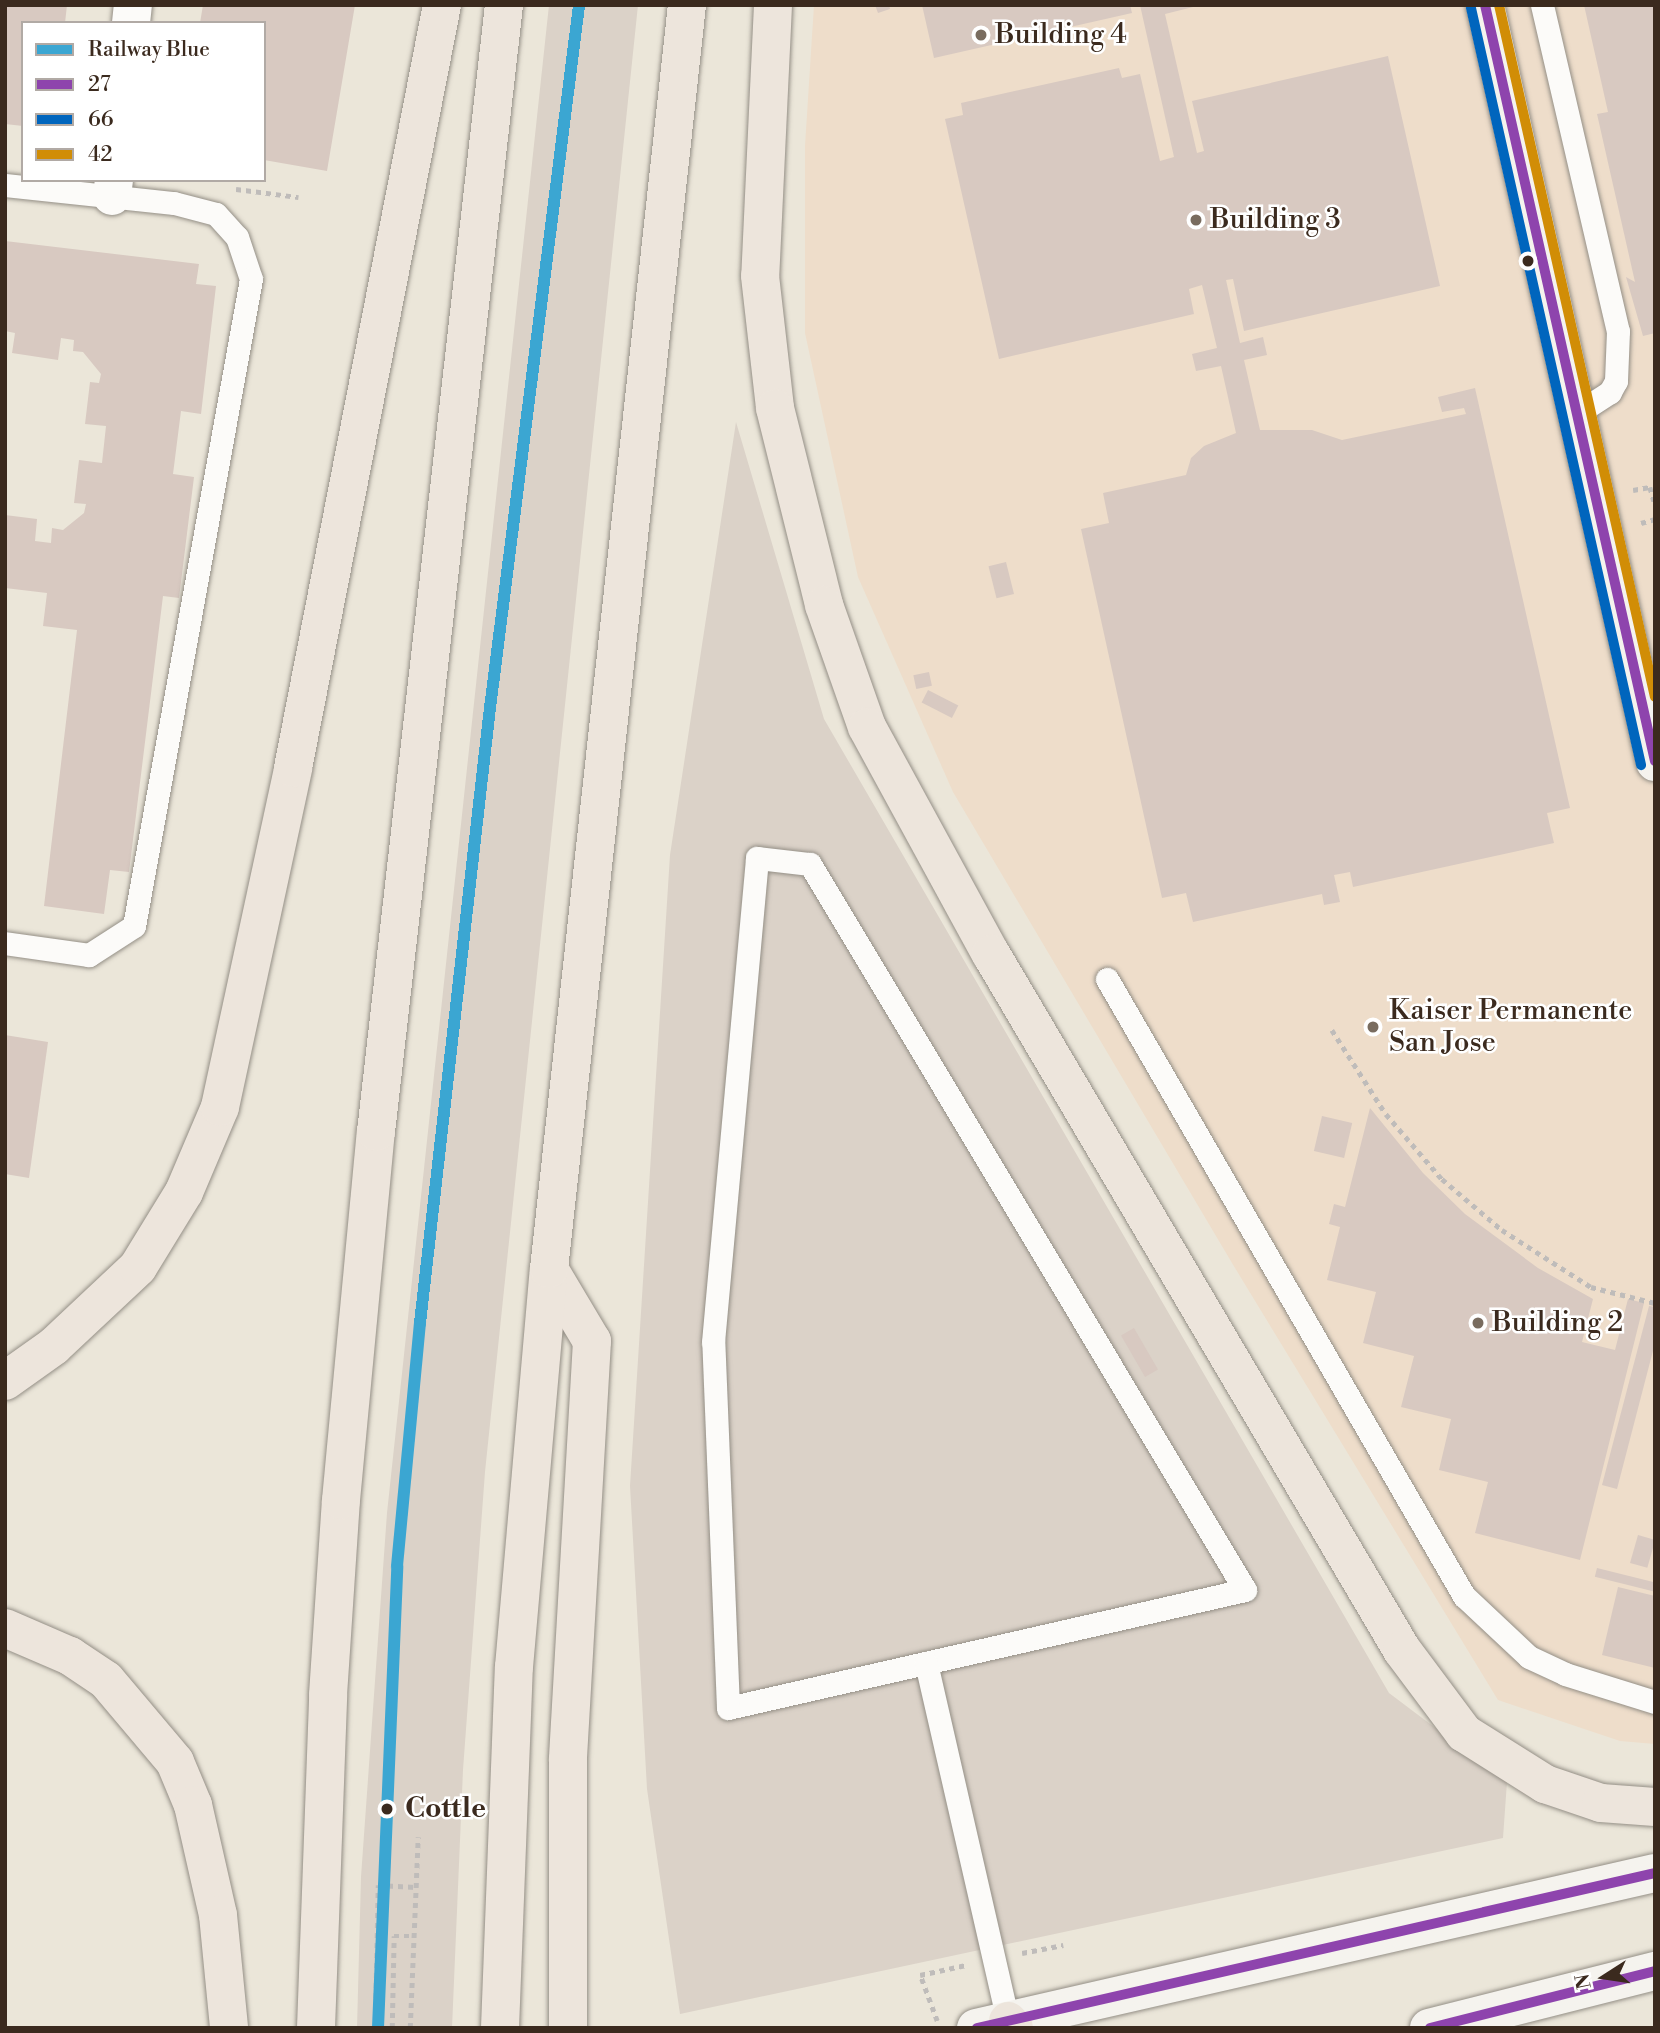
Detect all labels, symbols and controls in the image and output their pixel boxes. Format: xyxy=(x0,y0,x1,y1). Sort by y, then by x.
place label: Building 4 xyxy=(995,18,1127,52)
legend xyxy=(21,21,266,182)
marker: Building 4 xyxy=(973,27,989,43)
text: Railway Blue xyxy=(88,37,210,63)
text: 27 xyxy=(88,72,110,98)
text: 66 xyxy=(88,107,113,133)
text: 42 xyxy=(88,142,112,168)
place label: Building 3 xyxy=(1210,203,1341,237)
marker: Building 3 xyxy=(1188,212,1204,228)
unlabelled marker xyxy=(1521,254,1535,268)
place label: Kaiser Permanente San Jose xyxy=(1389,994,1632,1060)
marker: Kaiser Permanente San Jose xyxy=(1363,1017,1383,1037)
place label: Building 2 xyxy=(1492,1306,1623,1340)
marker: Building 2 xyxy=(1470,1315,1486,1331)
place label: Cottle xyxy=(405,1792,486,1826)
marker: Cottle xyxy=(375,1797,399,1821)
north arrow xyxy=(1569,1942,1639,2012)
text: N xyxy=(1570,1972,1597,1991)

